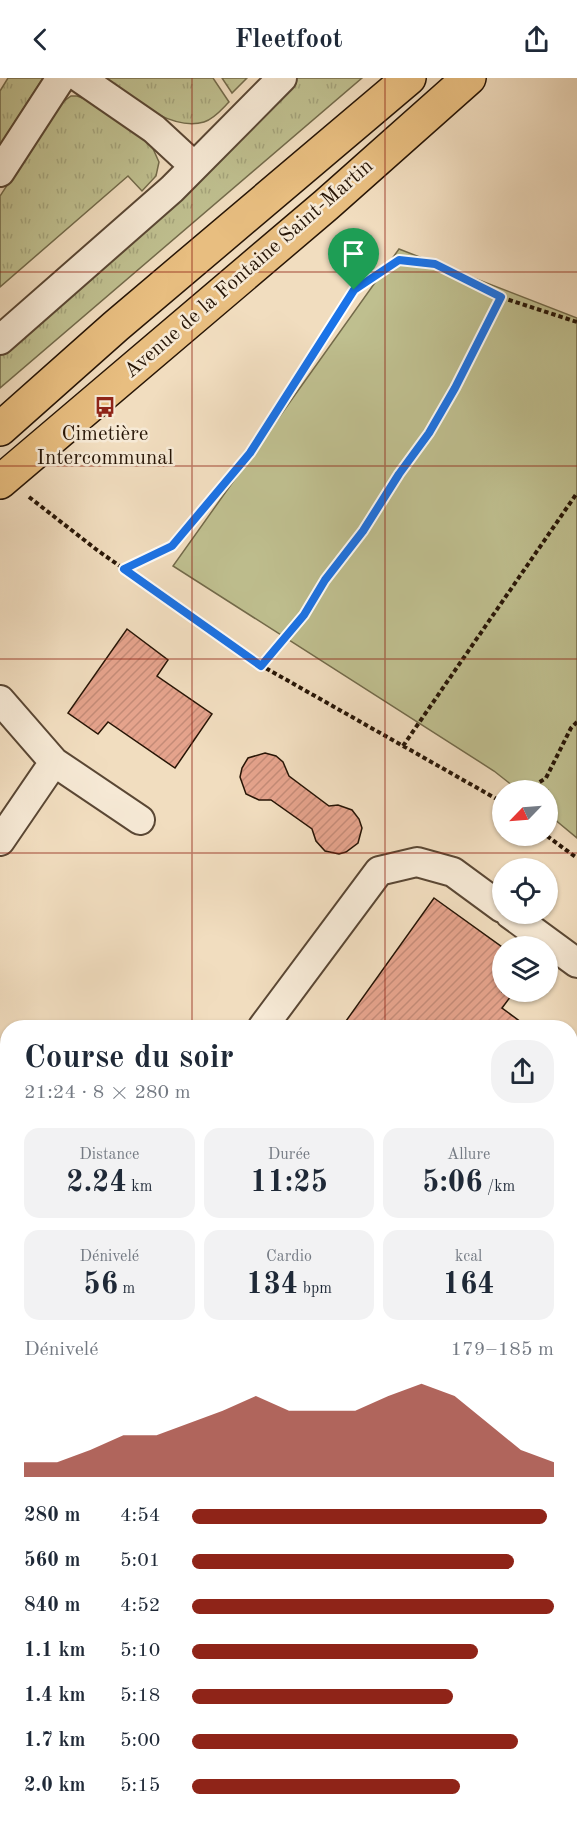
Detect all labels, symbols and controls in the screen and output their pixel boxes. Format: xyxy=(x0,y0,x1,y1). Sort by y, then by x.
icon: back xyxy=(24,23,57,56)
icon: share xyxy=(520,23,553,56)
text: Fleetfoot xyxy=(234,26,343,53)
street label: Avenue de la Fontaine Saint-Martin xyxy=(121,155,377,383)
pin xyxy=(328,228,379,290)
icon: arrive xyxy=(337,237,370,270)
bus stop icon: Cimetière Intercommunal xyxy=(93,395,117,419)
place label: Cimetière Intercommunal xyxy=(37,424,174,469)
north arrow xyxy=(492,780,558,846)
map controls xyxy=(492,780,558,1002)
button: locate xyxy=(492,858,558,924)
button: layers xyxy=(492,936,558,1002)
button: share xyxy=(491,1040,554,1103)
text: Course du soir xyxy=(24,1042,234,1075)
text: 21:24 · 8 × 280 m xyxy=(24,1083,191,1103)
text: Distance xyxy=(79,1147,139,1163)
text: Durée xyxy=(268,1147,310,1163)
text: Allure xyxy=(447,1147,490,1163)
text: 2.24 xyxy=(66,1168,127,1198)
text: 11:25 xyxy=(250,1168,328,1198)
text: 5:06 xyxy=(422,1168,483,1198)
text: km xyxy=(127,1179,152,1195)
text: /km xyxy=(483,1179,515,1195)
text: Dénivelé xyxy=(80,1249,139,1265)
text: Cardio xyxy=(266,1249,312,1265)
text: kcal xyxy=(455,1249,482,1265)
text: 56 xyxy=(83,1270,118,1300)
text: 134 xyxy=(246,1270,298,1300)
text: 164 xyxy=(443,1270,495,1300)
text: m xyxy=(118,1281,135,1297)
text: bpm xyxy=(298,1281,332,1297)
text: Dénivelé xyxy=(24,1340,98,1360)
text: 179–185 m xyxy=(451,1340,554,1360)
text: 280 m xyxy=(24,1506,80,1526)
text: 4:54 xyxy=(120,1506,160,1526)
text: 560 m xyxy=(24,1551,80,1571)
text: 5:01 xyxy=(120,1551,160,1571)
text: 840 m xyxy=(24,1596,80,1616)
text: 4:52 xyxy=(120,1596,160,1616)
text: 1.1 km xyxy=(24,1641,86,1661)
text: 5:10 xyxy=(120,1641,160,1661)
text: 1.4 km xyxy=(24,1686,86,1706)
text: 5:18 xyxy=(120,1686,160,1706)
text: 1.7 km xyxy=(24,1731,86,1751)
text: 5:00 xyxy=(120,1731,160,1751)
text: 2.0 km xyxy=(24,1776,86,1796)
text: 5:15 xyxy=(120,1776,160,1796)

